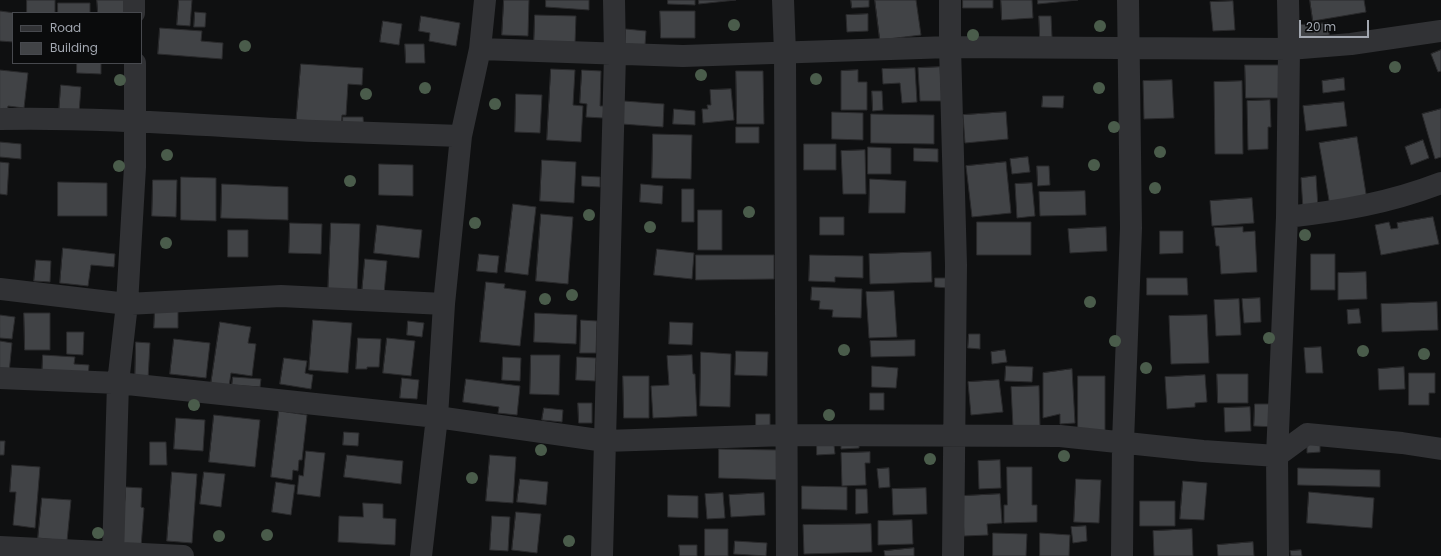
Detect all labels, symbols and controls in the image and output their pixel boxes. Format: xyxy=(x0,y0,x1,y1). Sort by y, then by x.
legend xyxy=(12,12,142,64)
scale bar xyxy=(1301,12,1371,38)
text: 20 m xyxy=(1306,18,1336,35)
text: Road xyxy=(50,19,81,36)
text: Building xyxy=(50,39,98,56)

